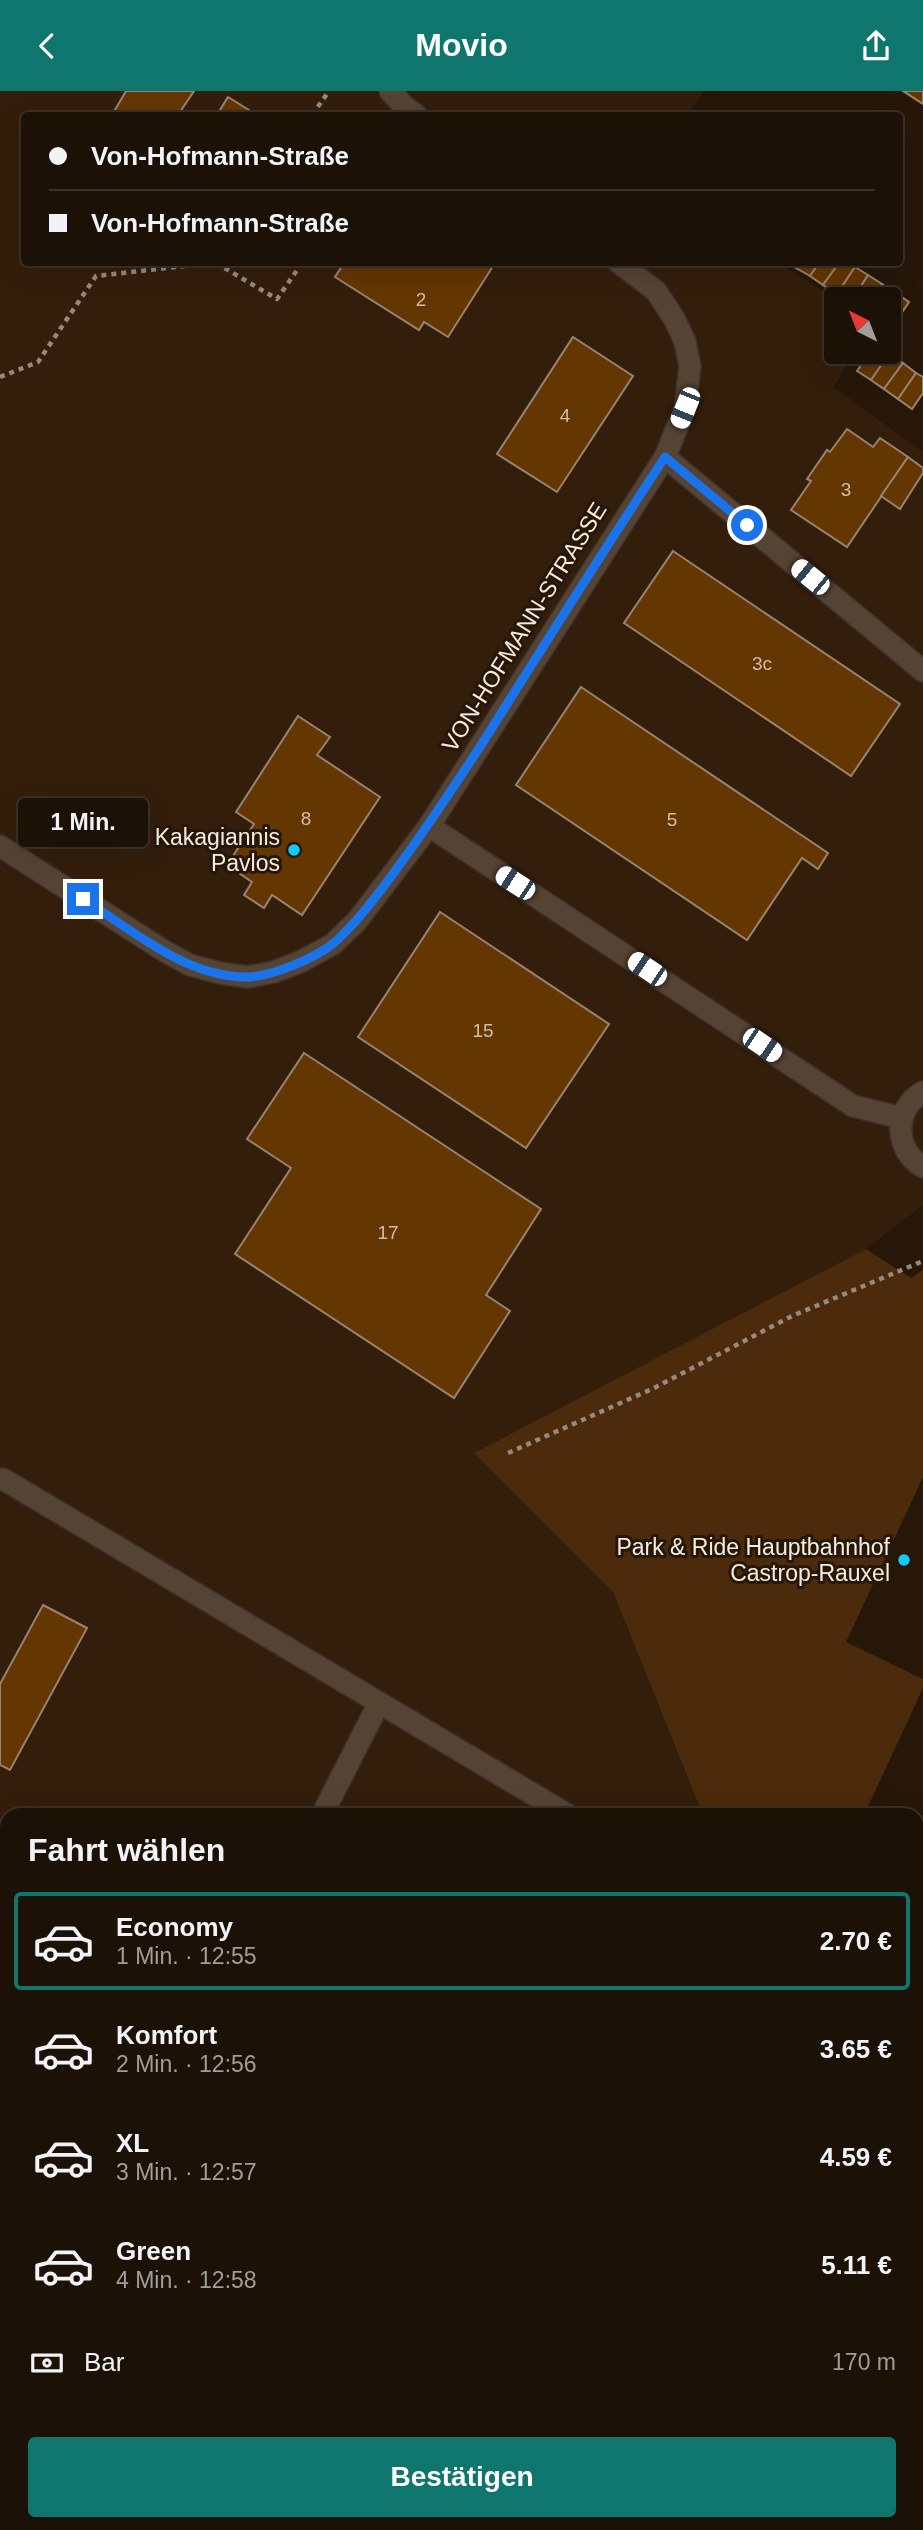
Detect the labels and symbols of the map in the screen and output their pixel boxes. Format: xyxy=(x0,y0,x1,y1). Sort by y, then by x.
north arrow xyxy=(824,287,901,364)
house number: 2 xyxy=(416,289,426,310)
car xyxy=(668,385,703,431)
house number: 4 xyxy=(560,405,571,426)
house number: 3 xyxy=(841,479,851,500)
street label: VON-HOFMANN-STRASSE xyxy=(436,498,612,756)
route start xyxy=(731,509,763,541)
car xyxy=(788,556,833,598)
house number: 3c xyxy=(752,653,772,674)
callout: 1 Min. xyxy=(18,797,148,847)
house number: 8 xyxy=(301,808,311,829)
house number: 5 xyxy=(667,809,677,830)
place label: Kakagiannis Pavlos xyxy=(155,824,280,876)
marker: Kakagiannis Pavlos xyxy=(286,842,302,858)
car xyxy=(492,863,539,903)
route end xyxy=(67,883,99,915)
car xyxy=(624,949,671,989)
house number: 15 xyxy=(472,1020,494,1041)
car xyxy=(739,1025,786,1065)
house number: 17 xyxy=(377,1222,399,1243)
place label: Park & Ride Hauptbahnhof Castrop-Rauxel xyxy=(616,1534,891,1586)
marker: Park & Ride Hauptbahnhof Castrop-Rauxel xyxy=(896,1552,912,1568)

